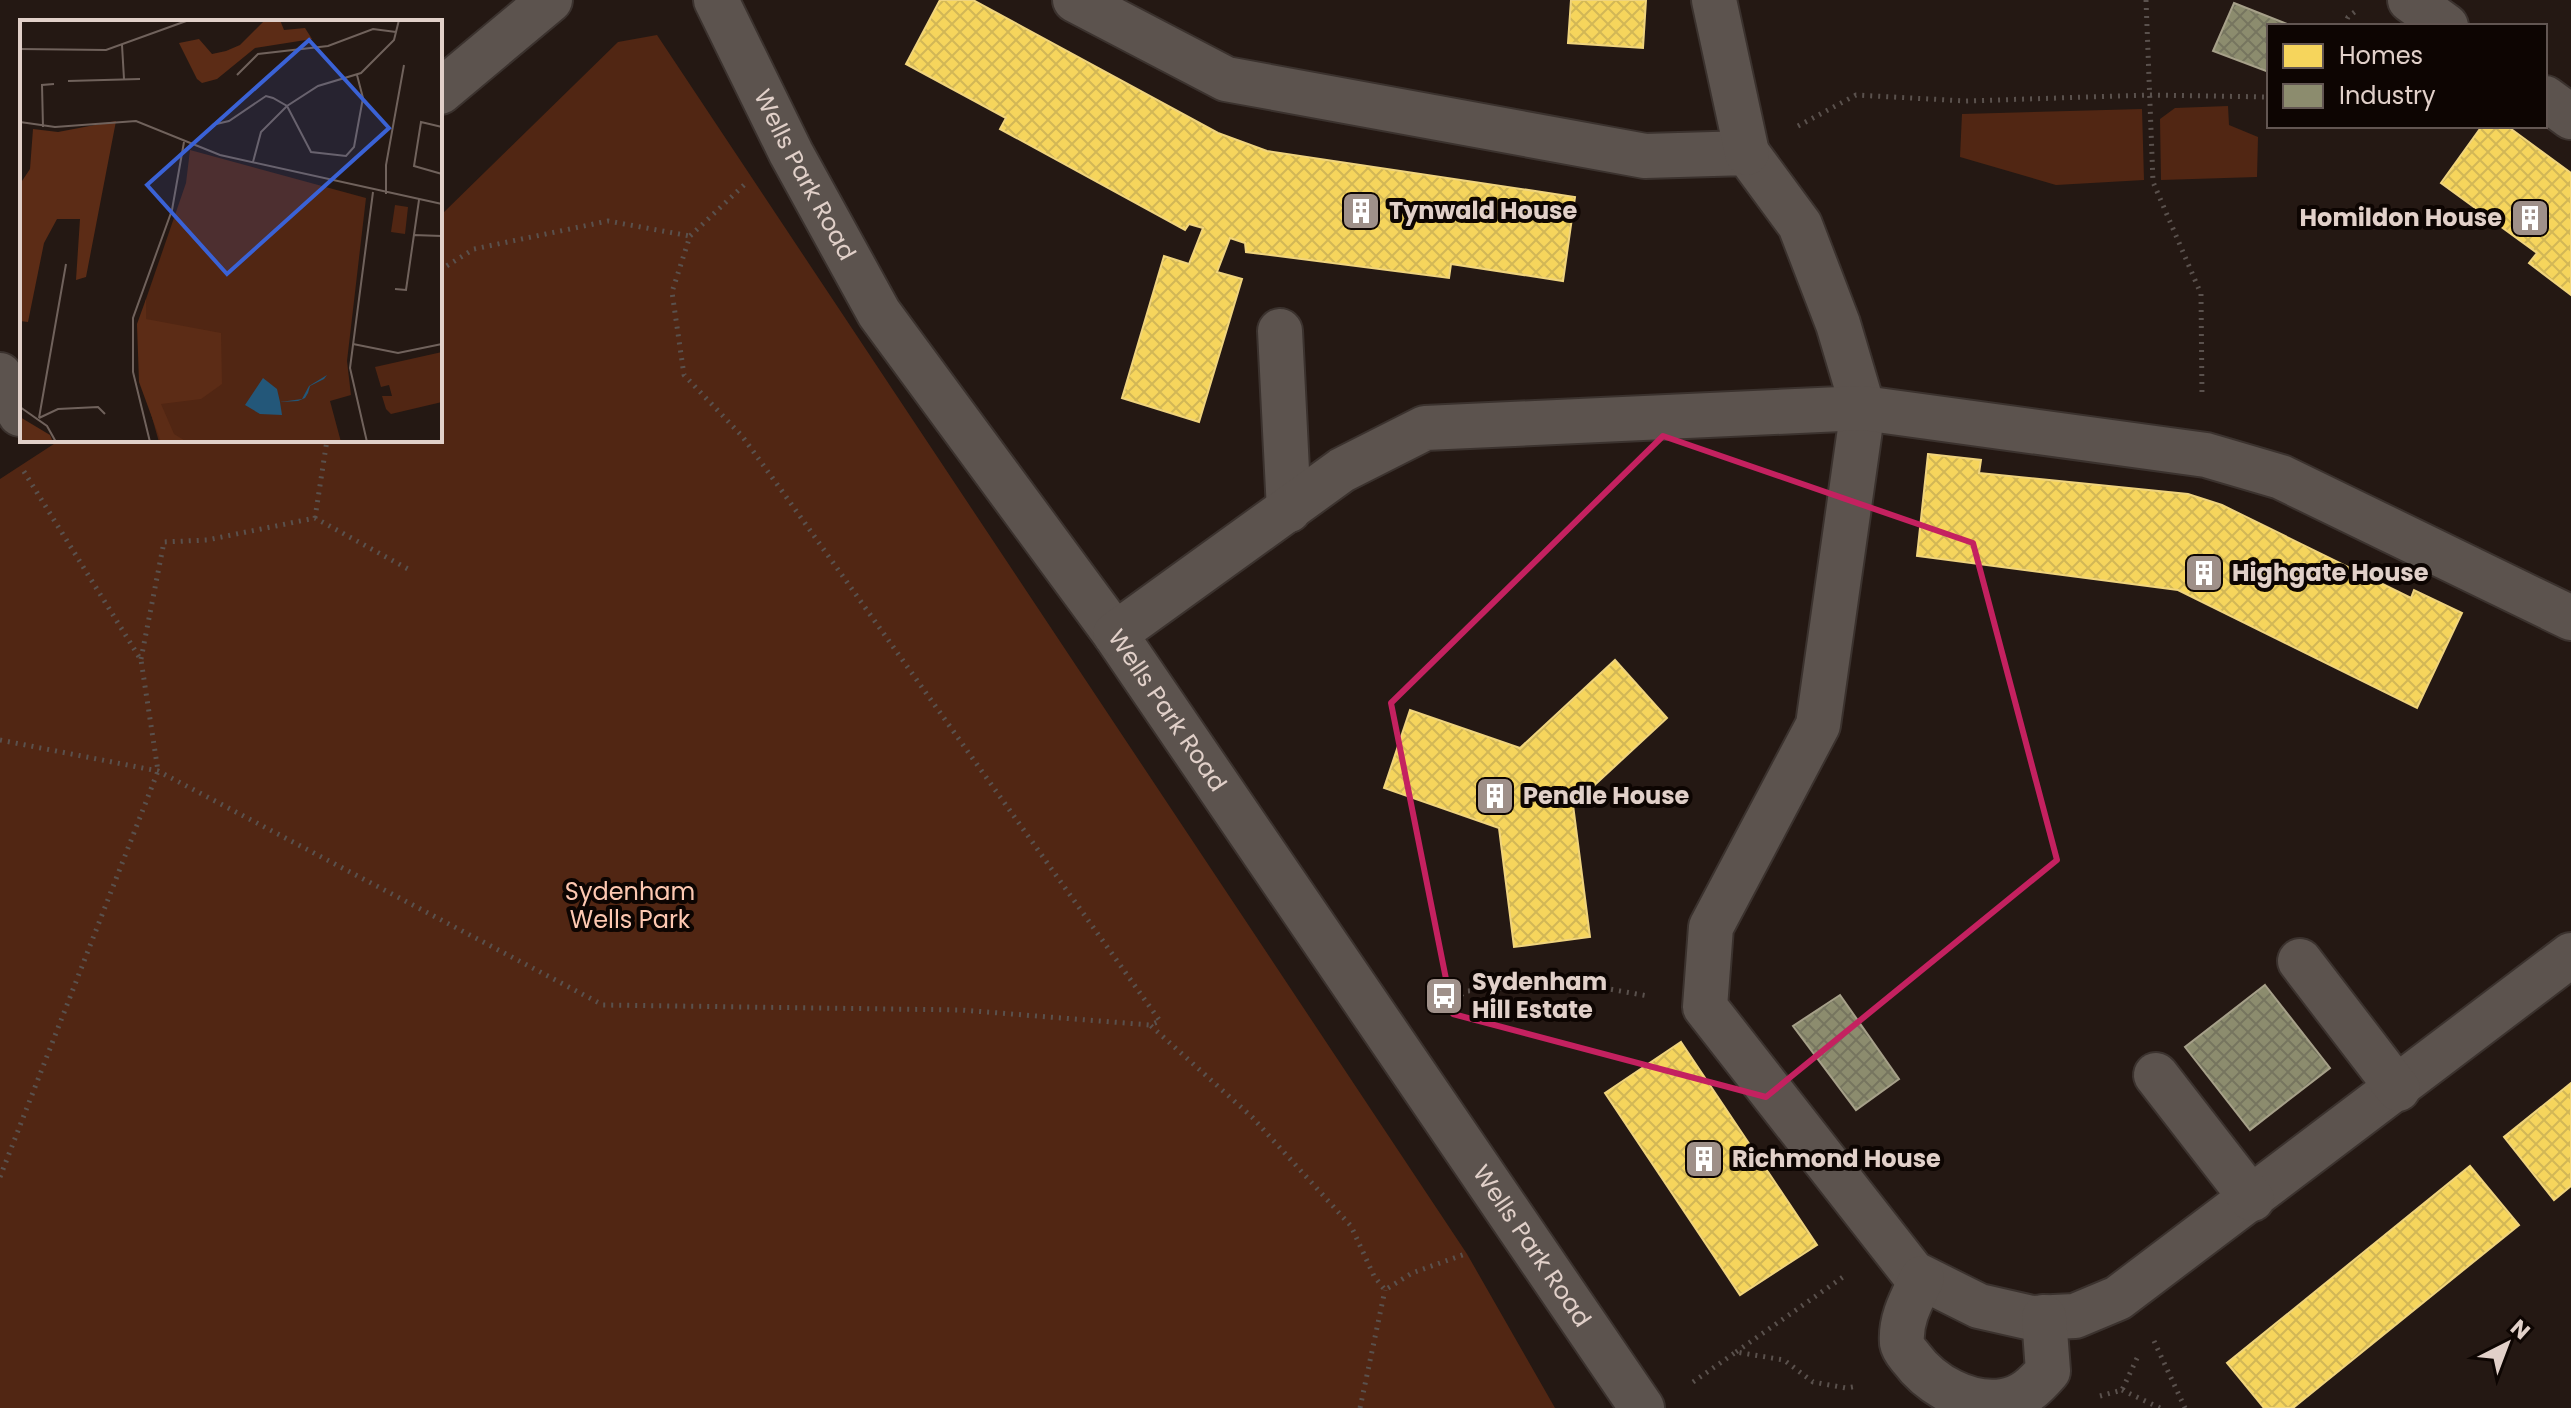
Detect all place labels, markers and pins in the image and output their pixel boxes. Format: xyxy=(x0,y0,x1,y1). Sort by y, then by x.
building icon: Tynwald House xyxy=(1340,190,1382,232)
place label: Tynwald House xyxy=(1389,194,1577,227)
building icon: Homildon House xyxy=(2509,197,2551,239)
place label: Homildon House xyxy=(2300,201,2502,234)
building icon: Highgate House xyxy=(2183,552,2225,594)
place label: Highgate House xyxy=(2232,556,2429,589)
building icon: Pendle House xyxy=(1474,775,1516,817)
place label: Pendle House xyxy=(1523,779,1690,812)
place label: Sydenham Hill Estate xyxy=(1472,965,1607,1026)
bus stop icon: Sydenham Hill Estate xyxy=(1423,975,1465,1017)
building icon: Richmond House xyxy=(1683,1138,1725,1180)
place label: Richmond House xyxy=(1732,1142,1941,1175)

